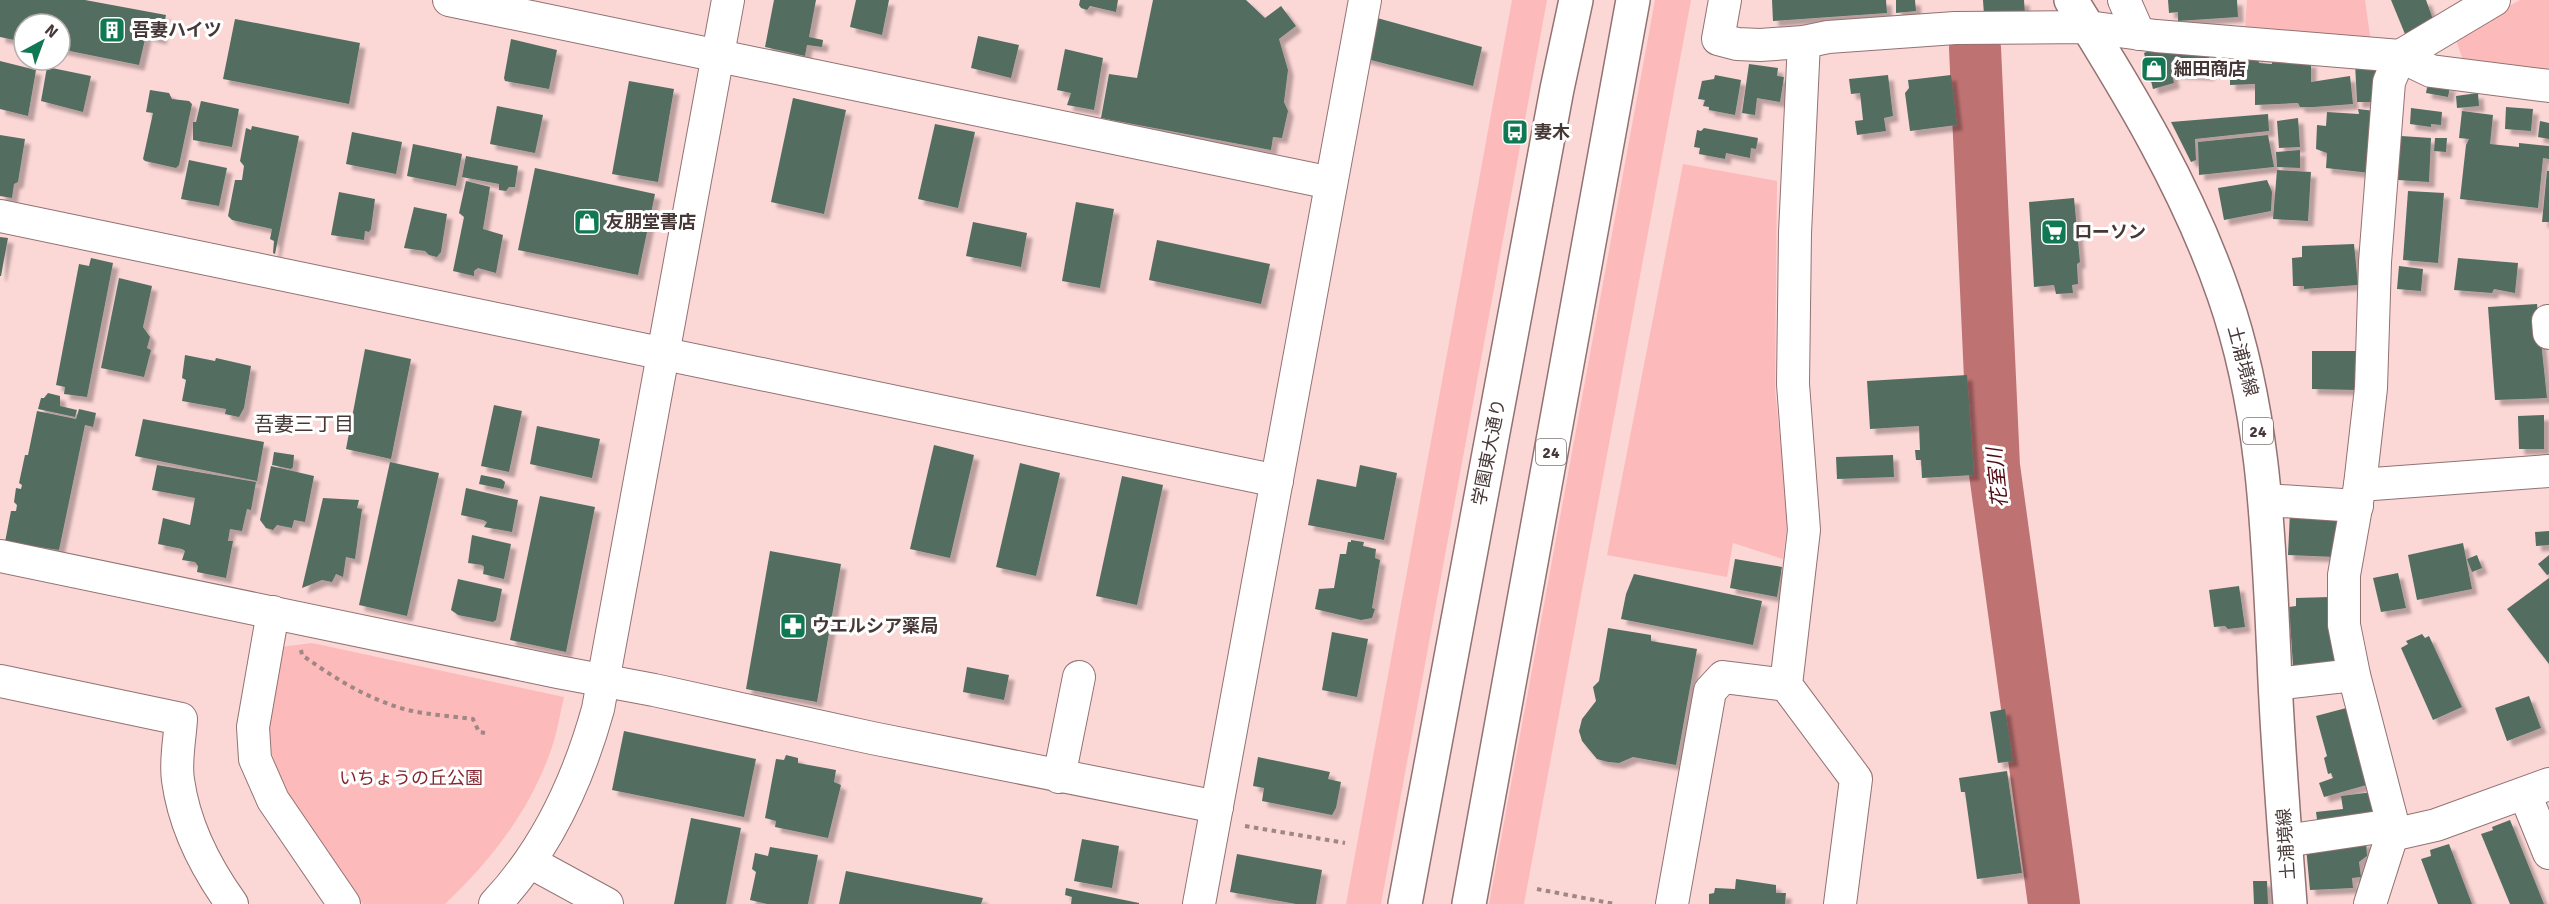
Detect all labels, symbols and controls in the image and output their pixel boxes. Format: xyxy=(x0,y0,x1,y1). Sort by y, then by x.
north arrow xyxy=(12,12,72,72)
building icon: 吾妻ハイツ xyxy=(97,15,127,45)
place label: 吾妻ハイツ xyxy=(132,19,222,41)
text: N xyxy=(40,20,62,43)
shop icon: 細田商店 xyxy=(2139,54,2169,84)
place label: 細田商店 xyxy=(2174,58,2246,80)
bus stop icon: 妻木 xyxy=(1500,117,1530,147)
place label: 妻木 xyxy=(1534,121,1570,143)
shop icon: 友朋堂書店 xyxy=(572,207,602,237)
place label: 友朋堂書店 xyxy=(606,211,696,233)
supermarket icon: ローソン xyxy=(2039,217,2069,247)
place label: ローソン xyxy=(2074,221,2146,243)
street label: 土浦境線 xyxy=(2223,323,2263,399)
street label: 学園東大通り xyxy=(1468,397,1510,507)
district label: 吾妻三丁目 xyxy=(254,412,354,437)
road number: 24 xyxy=(2243,418,2273,444)
road number: 24 xyxy=(1536,439,1566,465)
water label: 花室川 xyxy=(1982,445,2013,509)
pharmacy icon: ウエルシア薬局 xyxy=(778,611,808,641)
place label: ウエルシア薬局 xyxy=(812,615,938,637)
park label: いちょうの丘公園 xyxy=(339,767,483,789)
street label: 土浦境線 xyxy=(2273,807,2299,881)

